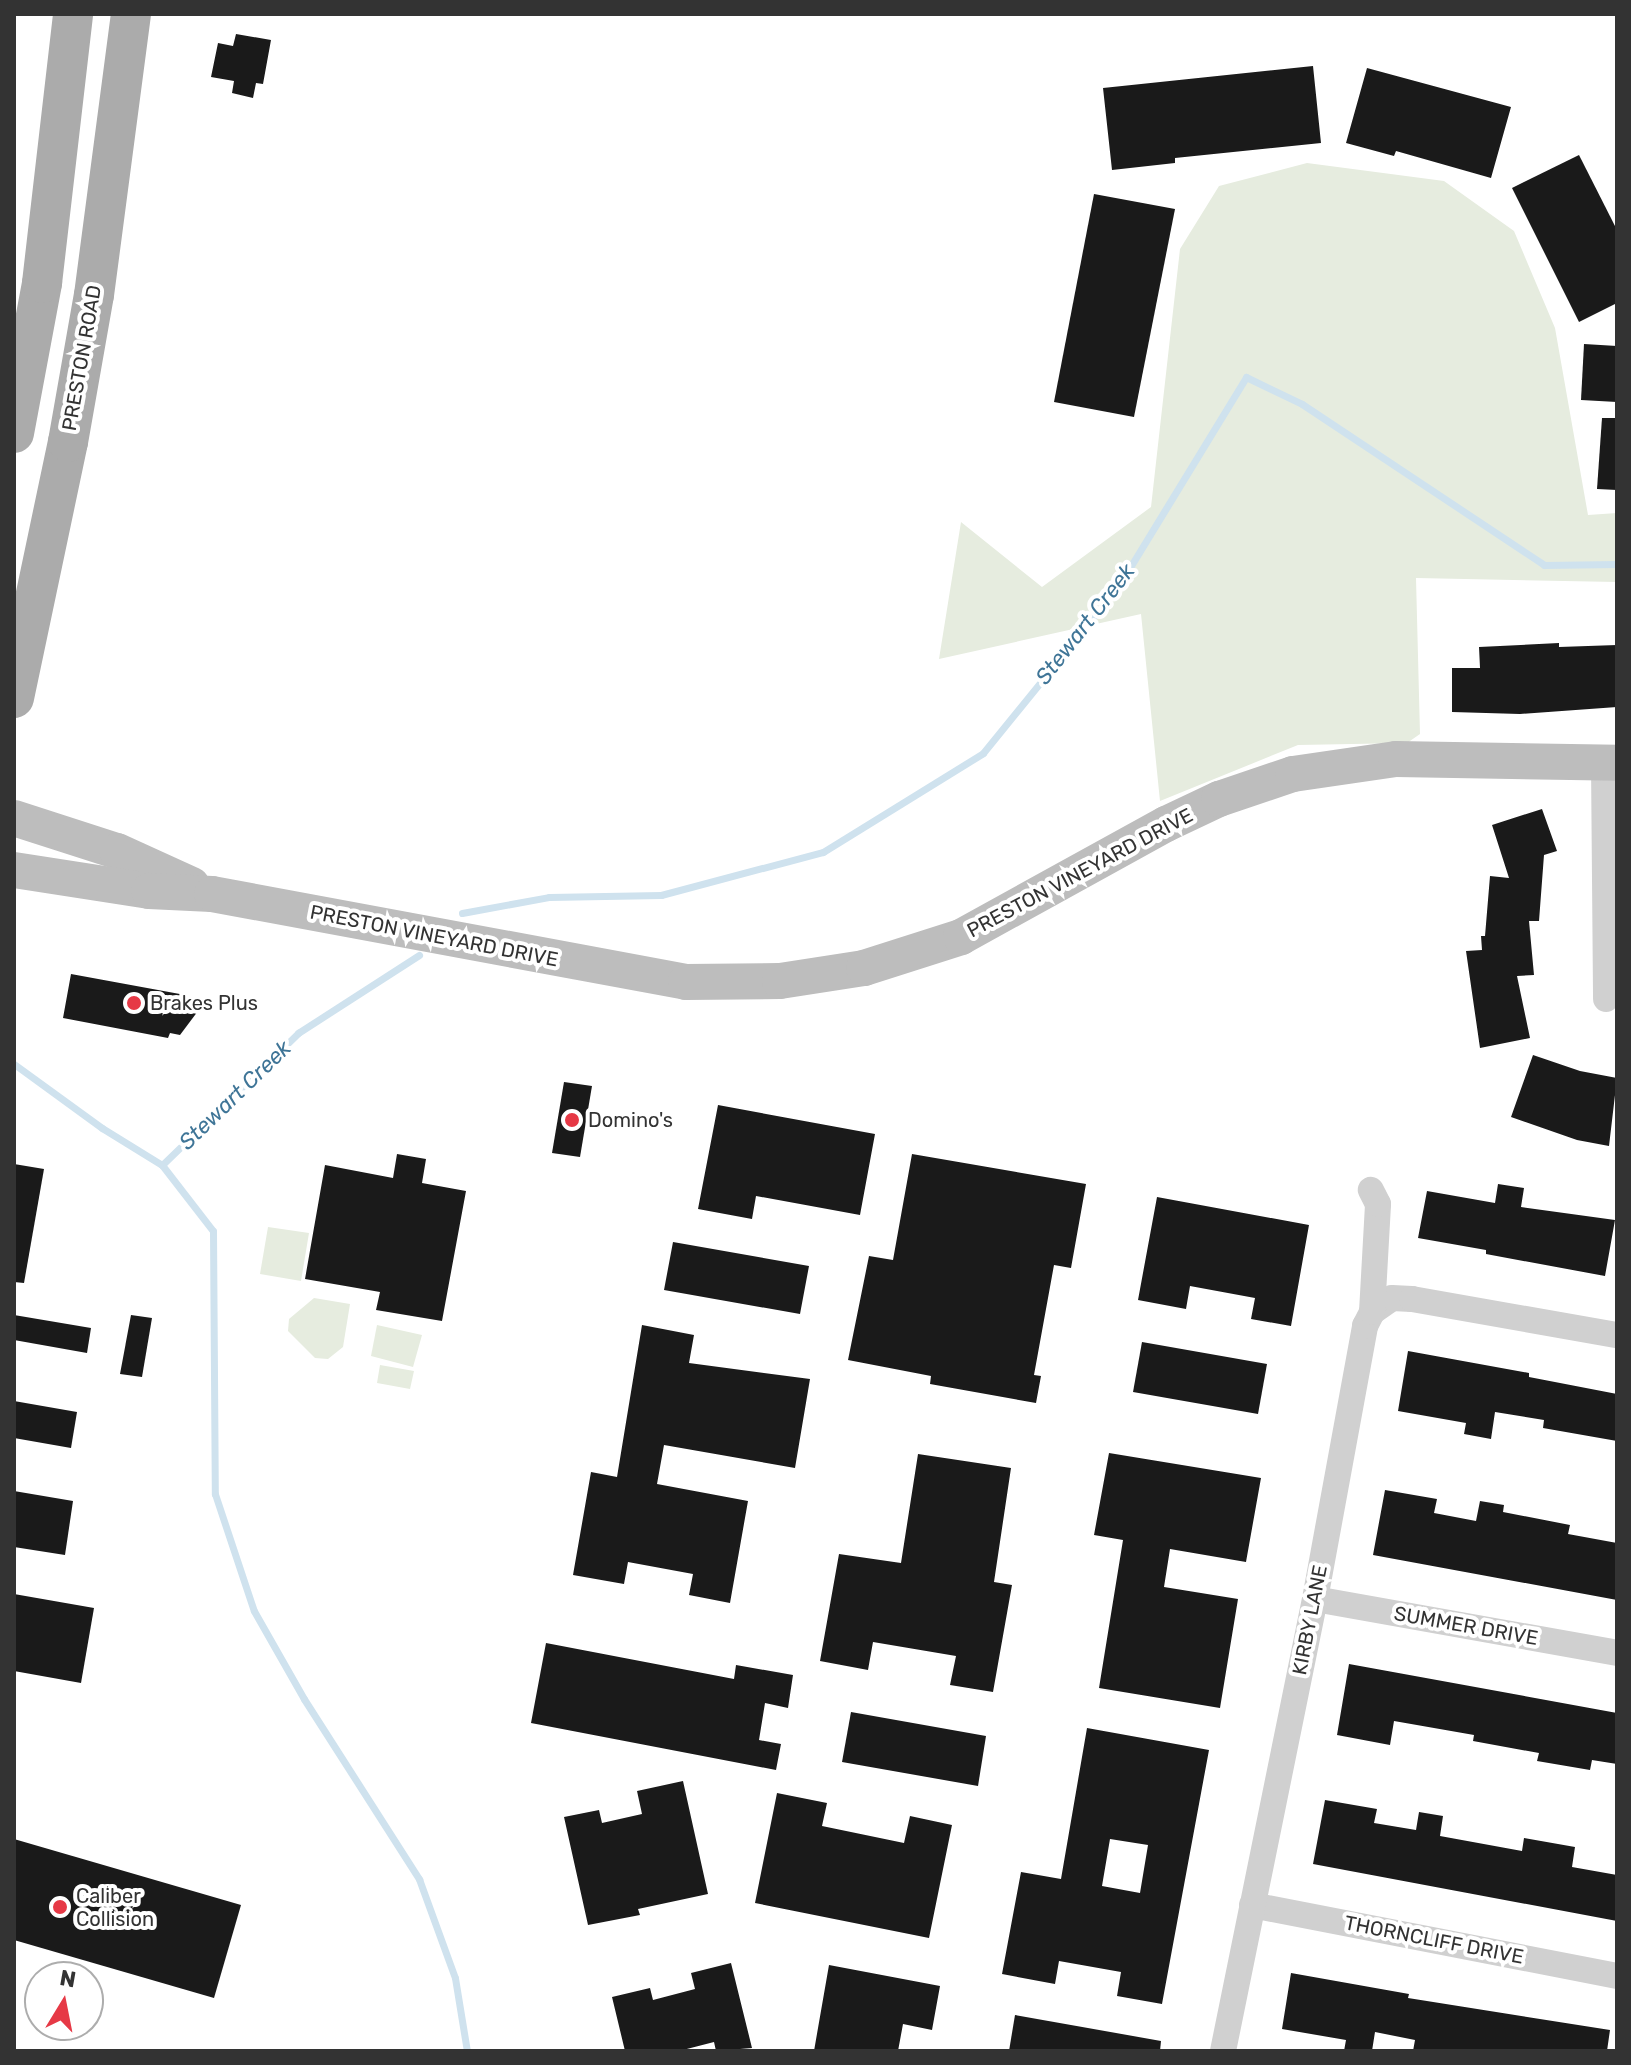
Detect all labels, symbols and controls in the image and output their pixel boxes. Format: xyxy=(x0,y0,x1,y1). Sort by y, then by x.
street label: PRESTON ROAD xyxy=(57,283,107,433)
water label: Stewart Creek xyxy=(1030,558,1140,690)
street label: PRESTON VINEYARD DRIVE xyxy=(963,803,1197,943)
street label: PRESTON VINEYARD DRIVE xyxy=(308,900,560,972)
place label: Brakes Plus xyxy=(150,991,258,1015)
marker: Brakes Plus xyxy=(125,994,143,1012)
water label: Stewart Creek xyxy=(173,1035,297,1155)
place label: Domino's xyxy=(588,1108,673,1132)
marker: Domino's xyxy=(563,1111,581,1129)
street label: KIRBY LANE xyxy=(1288,1563,1332,1677)
street label: SUMMER DRIVE xyxy=(1392,1602,1540,1650)
place label: Caliber Collision xyxy=(76,1884,154,1931)
marker: Caliber Collision xyxy=(51,1898,69,1916)
street label: THORNCLIFF DRIVE xyxy=(1342,1911,1526,1969)
north arrow xyxy=(24,1961,104,2041)
text: N xyxy=(58,1964,78,1994)

